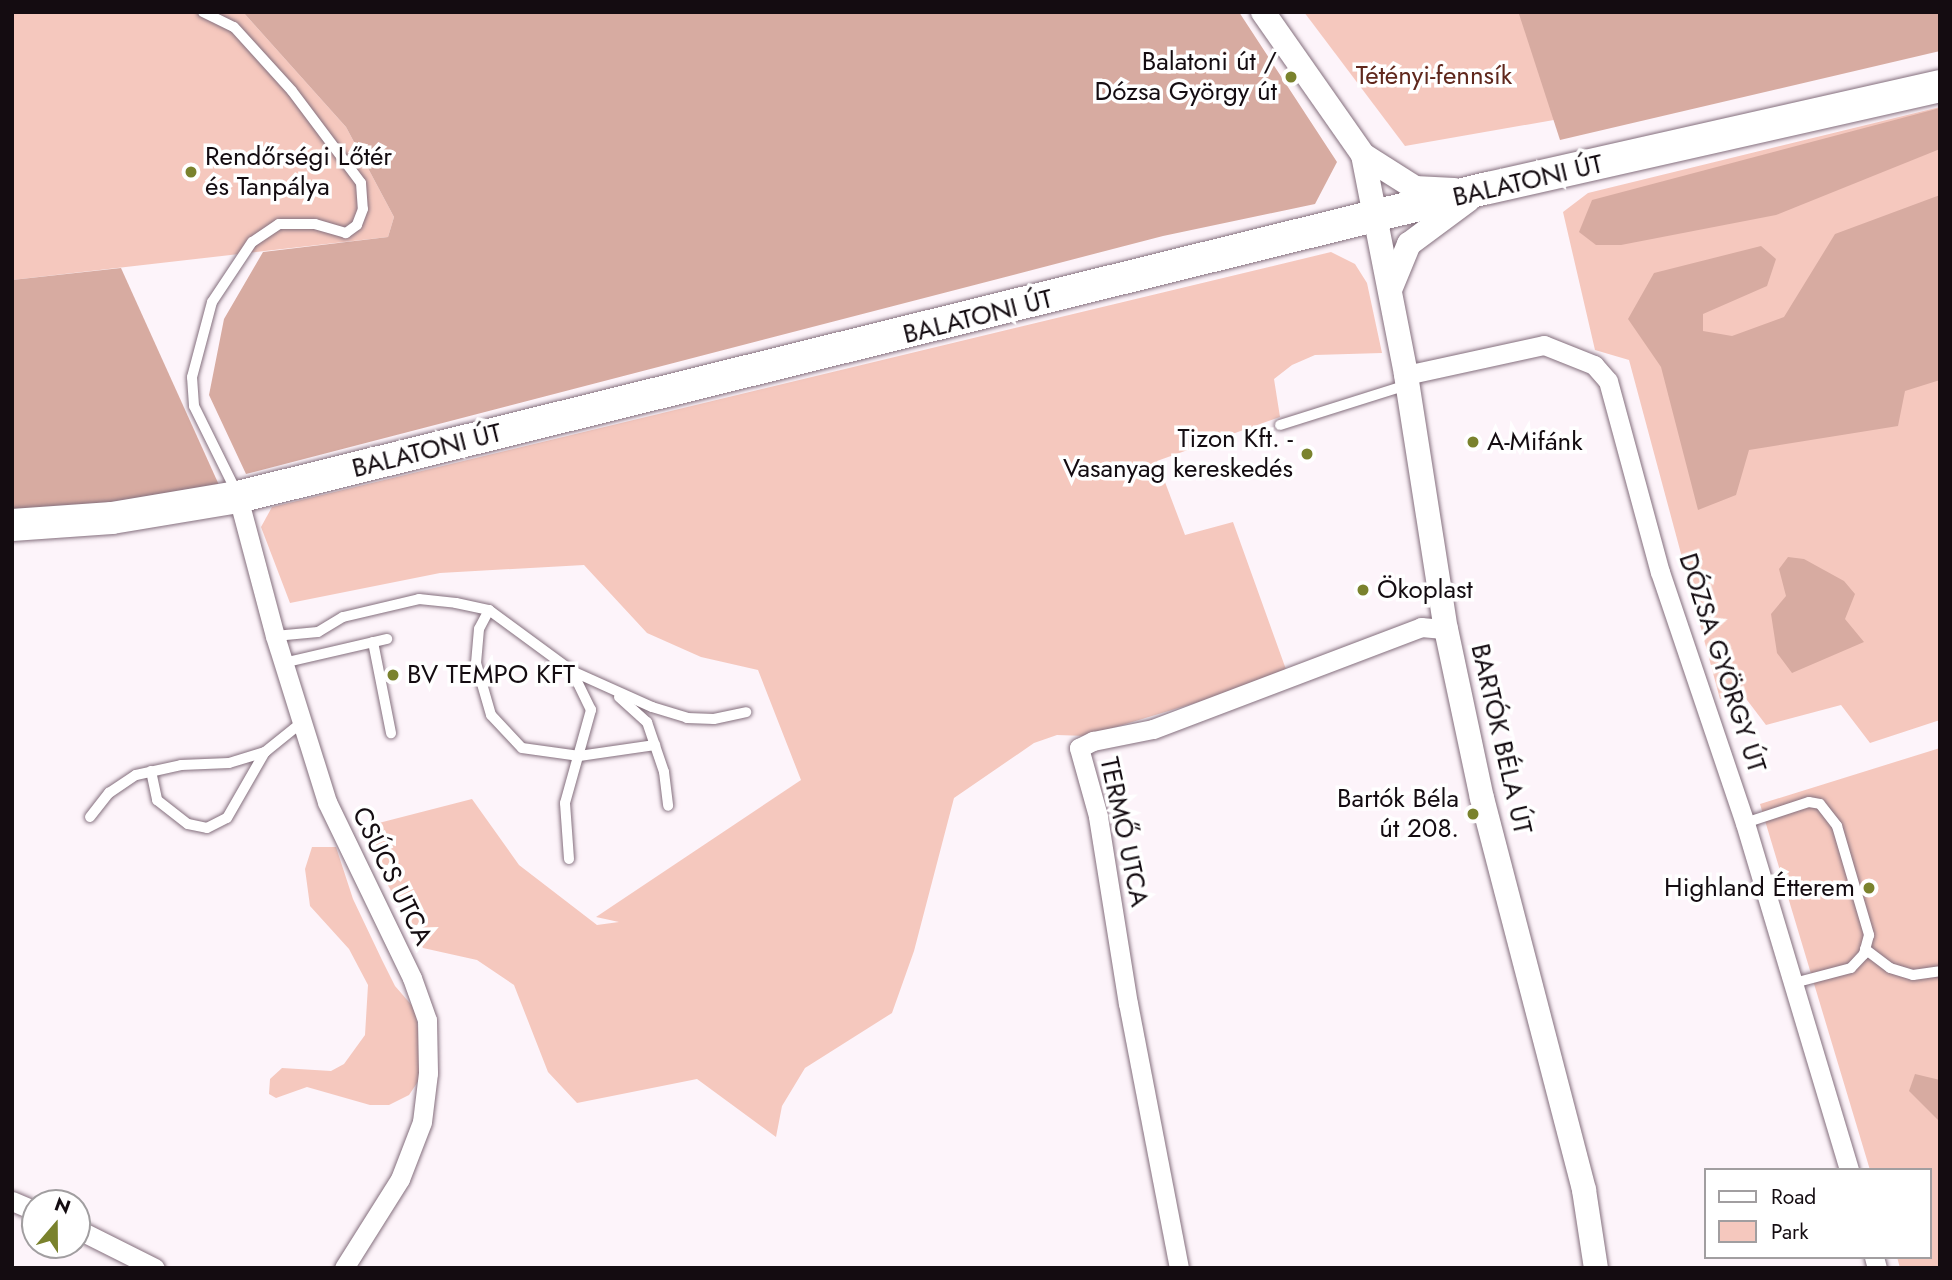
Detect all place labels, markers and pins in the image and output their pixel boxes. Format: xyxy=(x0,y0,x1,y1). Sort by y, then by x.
place label: Balatoni út / Dózsa György út xyxy=(1095,46,1277,108)
marker: Balatoni út / Dózsa György út xyxy=(1283,69,1299,85)
place label: Rendőrségi Lőtér és Tanpálya xyxy=(205,141,392,202)
marker: Rendőrségi Lőtér és Tanpálya xyxy=(183,164,199,180)
place label: Tizon Kft. - Vasanyag kereskedés xyxy=(1063,423,1293,485)
place label: A-Mifánk xyxy=(1487,426,1583,458)
marker: A-Mifánk xyxy=(1465,434,1481,450)
marker: Tizon Kft. - Vasanyag kereskedés xyxy=(1299,446,1315,462)
place label: Ökoplast xyxy=(1377,574,1473,606)
marker: Ökoplast xyxy=(1355,582,1371,598)
place label: BV TEMPO KFT xyxy=(407,659,575,691)
marker: BV TEMPO KFT xyxy=(385,667,401,683)
place label: Bartók Béla út 208. xyxy=(1337,783,1459,844)
marker: Bartók Béla út 208. xyxy=(1465,806,1481,822)
place label: Highland Étterem xyxy=(1664,872,1855,904)
marker: Highland Étterem xyxy=(1861,880,1877,896)

